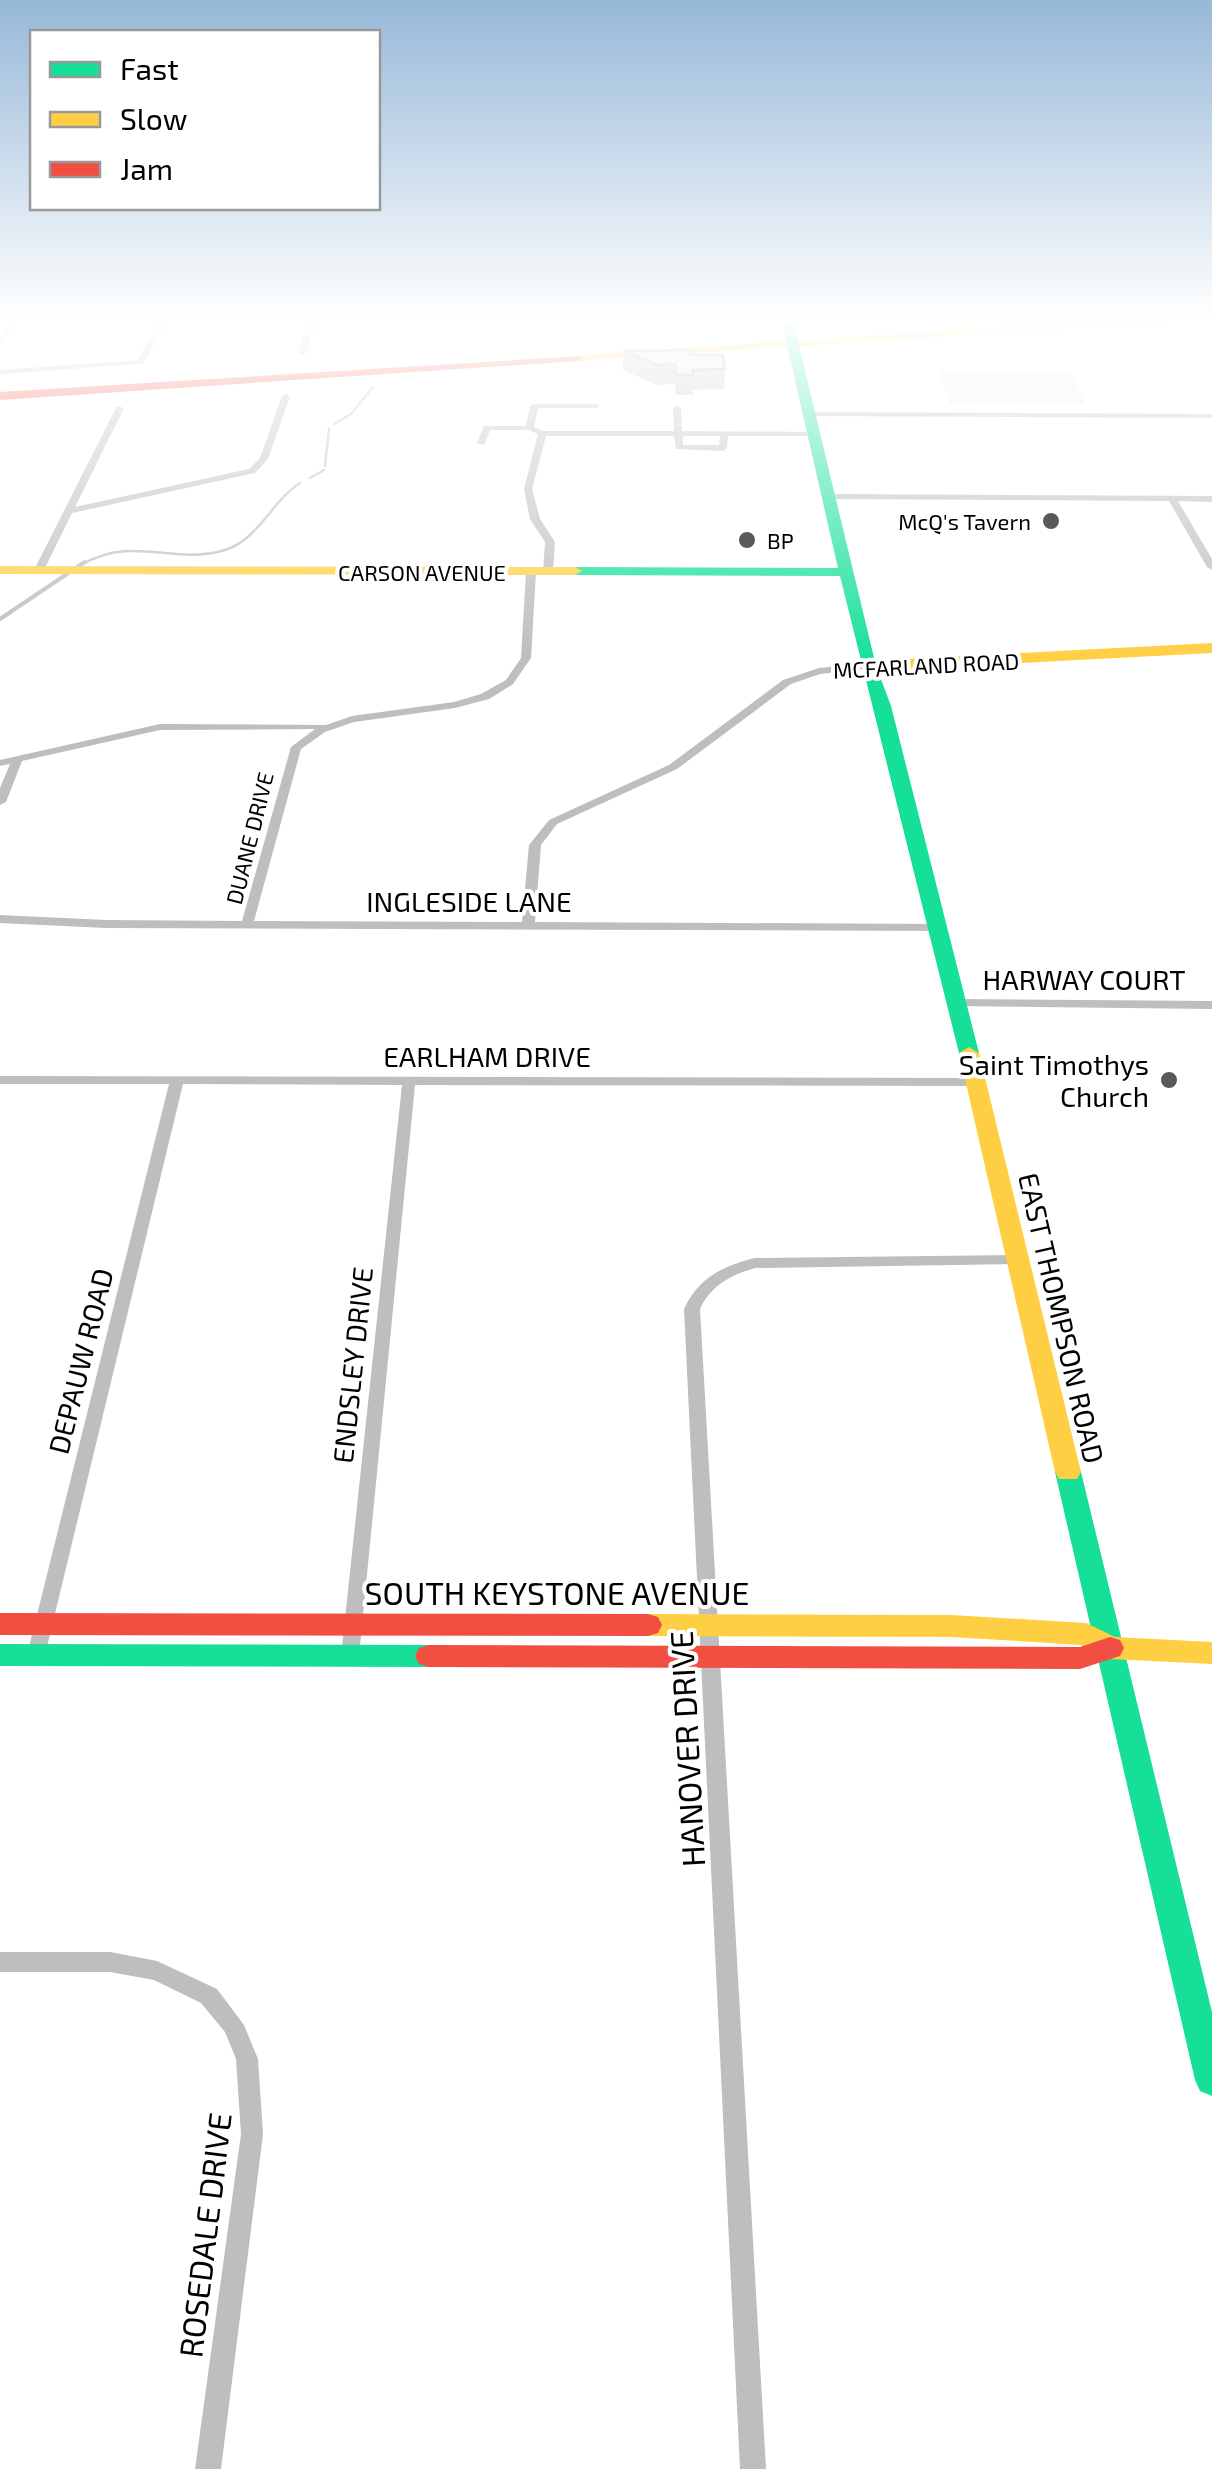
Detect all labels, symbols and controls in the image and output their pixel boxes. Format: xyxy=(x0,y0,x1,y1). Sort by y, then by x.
legend xyxy=(30,30,380,210)
text: Fast xyxy=(120,50,179,86)
text: Slow xyxy=(120,100,187,136)
text: Jam xyxy=(120,150,173,186)
place label: McQ's Tavern xyxy=(898,508,1031,535)
marker: McQ's Tavern xyxy=(1040,510,1062,532)
place label: BP xyxy=(767,527,794,553)
marker: BP xyxy=(736,529,758,551)
street label: CARSON AVENUE xyxy=(338,559,506,585)
street label: MCFARLAND ROAD xyxy=(832,647,1020,683)
street label: DUANE DRIVE xyxy=(220,769,278,907)
street label: INGLESIDE LANE xyxy=(366,884,572,918)
street label: HARWAY COURT xyxy=(983,962,1185,996)
street label: EARLHAM DRIVE xyxy=(383,1039,591,1073)
place label: Saint Timothys Church xyxy=(959,1047,1149,1113)
marker: Saint Timothys Church xyxy=(1158,1069,1180,1091)
street label: EAST THOMPSON ROAD xyxy=(1012,1169,1112,1467)
street label: DEPAUW ROAD xyxy=(41,1265,119,1457)
street label: ENDSLEY DRIVE xyxy=(325,1265,379,1465)
street label: SOUTH KEYSTONE AVENUE xyxy=(365,1573,749,1611)
street label: HANOVER DRIVE xyxy=(661,1630,711,1868)
street label: ROSEDALE DRIVE xyxy=(170,2110,238,2360)

